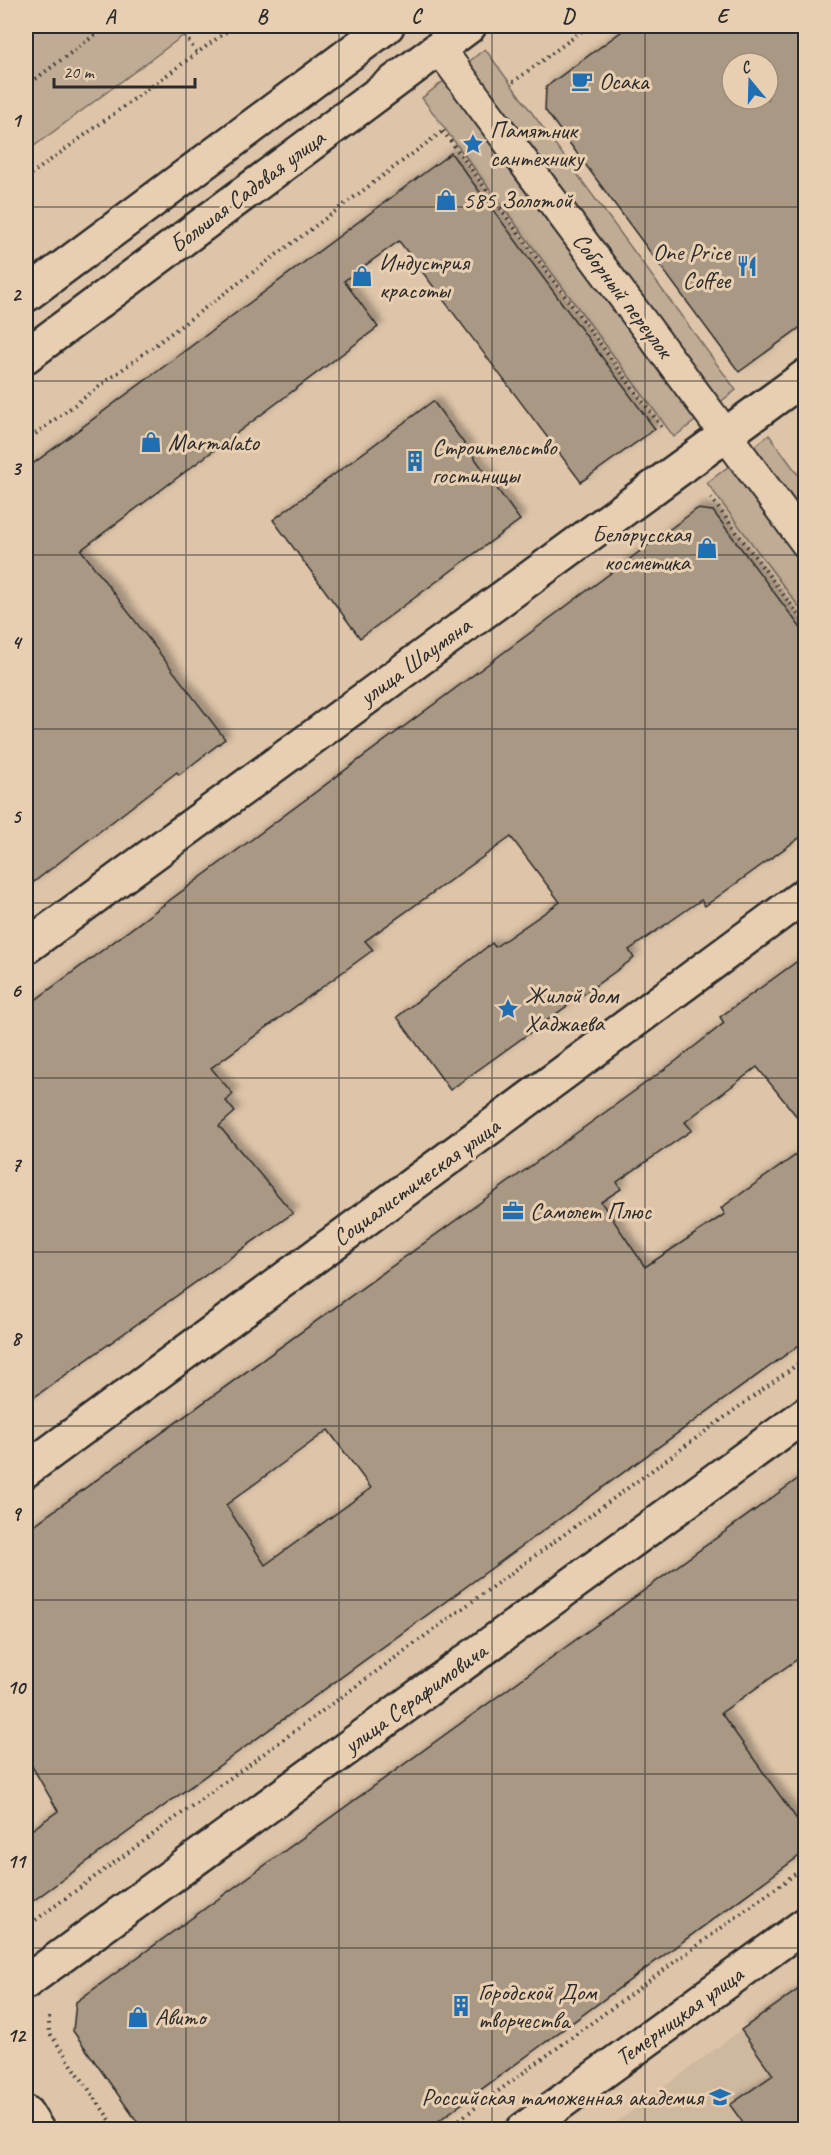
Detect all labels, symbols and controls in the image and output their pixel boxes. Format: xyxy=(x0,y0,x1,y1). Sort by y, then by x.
text: A xyxy=(105,4,117,29)
text: B xyxy=(257,4,269,29)
text: C xyxy=(411,4,423,29)
text: D xyxy=(562,4,576,29)
text: E xyxy=(717,4,731,29)
scale bar xyxy=(54,51,195,89)
north arrow xyxy=(720,51,780,111)
text: С xyxy=(738,56,754,78)
text: 20 m xyxy=(63,61,96,83)
place label: Осака xyxy=(599,66,650,96)
cafe icon: Осака xyxy=(570,69,594,93)
text: 1 xyxy=(12,108,23,133)
place label: Памятник сантехнику xyxy=(490,115,585,173)
street label: Большая Садовая улица xyxy=(163,122,332,259)
place icon: Памятник сантехнику xyxy=(461,132,485,156)
place label: 585 Золотой xyxy=(463,185,574,215)
shop icon: 585 Золотой xyxy=(434,188,458,212)
street label: Соборный переулок xyxy=(566,226,681,365)
place label: One Price Coffee xyxy=(653,237,732,295)
place label: Индустрия красоты xyxy=(379,247,471,305)
restaurant icon: One Price Coffee xyxy=(735,254,759,278)
shop icon: Индустрия красоты xyxy=(350,264,374,288)
text: 2 xyxy=(12,282,23,307)
place label: Marmalato xyxy=(168,427,261,457)
shop icon: Marmalato xyxy=(139,430,163,454)
place label: Строительство гостиницы xyxy=(432,432,558,490)
building icon: Строительство гостиницы xyxy=(403,449,427,473)
text: 3 xyxy=(12,456,23,481)
place label: Белорусская косметика xyxy=(592,519,692,577)
shop icon: Белорусская косметика xyxy=(695,536,719,560)
street label: улица Шаумяна xyxy=(352,609,478,713)
text: 4 xyxy=(12,630,24,655)
text: 5 xyxy=(12,804,23,829)
text: 6 xyxy=(11,978,22,1003)
place label: Жилой дом Хаджаева xyxy=(525,980,620,1038)
place icon: Жилой дом Хаджаева xyxy=(496,997,520,1021)
street label: Социалистическая улица xyxy=(327,1110,507,1253)
text: 7 xyxy=(12,1152,23,1177)
place label: Самолет Плюс xyxy=(530,1196,652,1226)
office icon: Самолет Плюс xyxy=(501,1199,525,1223)
text: 8 xyxy=(12,1326,24,1351)
text: 9 xyxy=(12,1501,23,1526)
street label: улица Серафимовича xyxy=(336,1635,494,1761)
text: 10 xyxy=(7,1675,27,1700)
text: 11 xyxy=(7,1849,27,1874)
street label: Темерницкая улица xyxy=(609,1959,750,2072)
place label: Городской Дом творчества xyxy=(478,1977,598,2035)
building icon: Городской Дом творчества xyxy=(449,1994,473,2018)
place label: Авито xyxy=(155,2002,208,2032)
shop icon: Авито xyxy=(126,2005,150,2029)
text: 12 xyxy=(7,2023,27,2048)
place label: Российская таможенная академия xyxy=(421,2082,705,2112)
school or university icon: Российская таможенная академия xyxy=(708,2085,732,2109)

